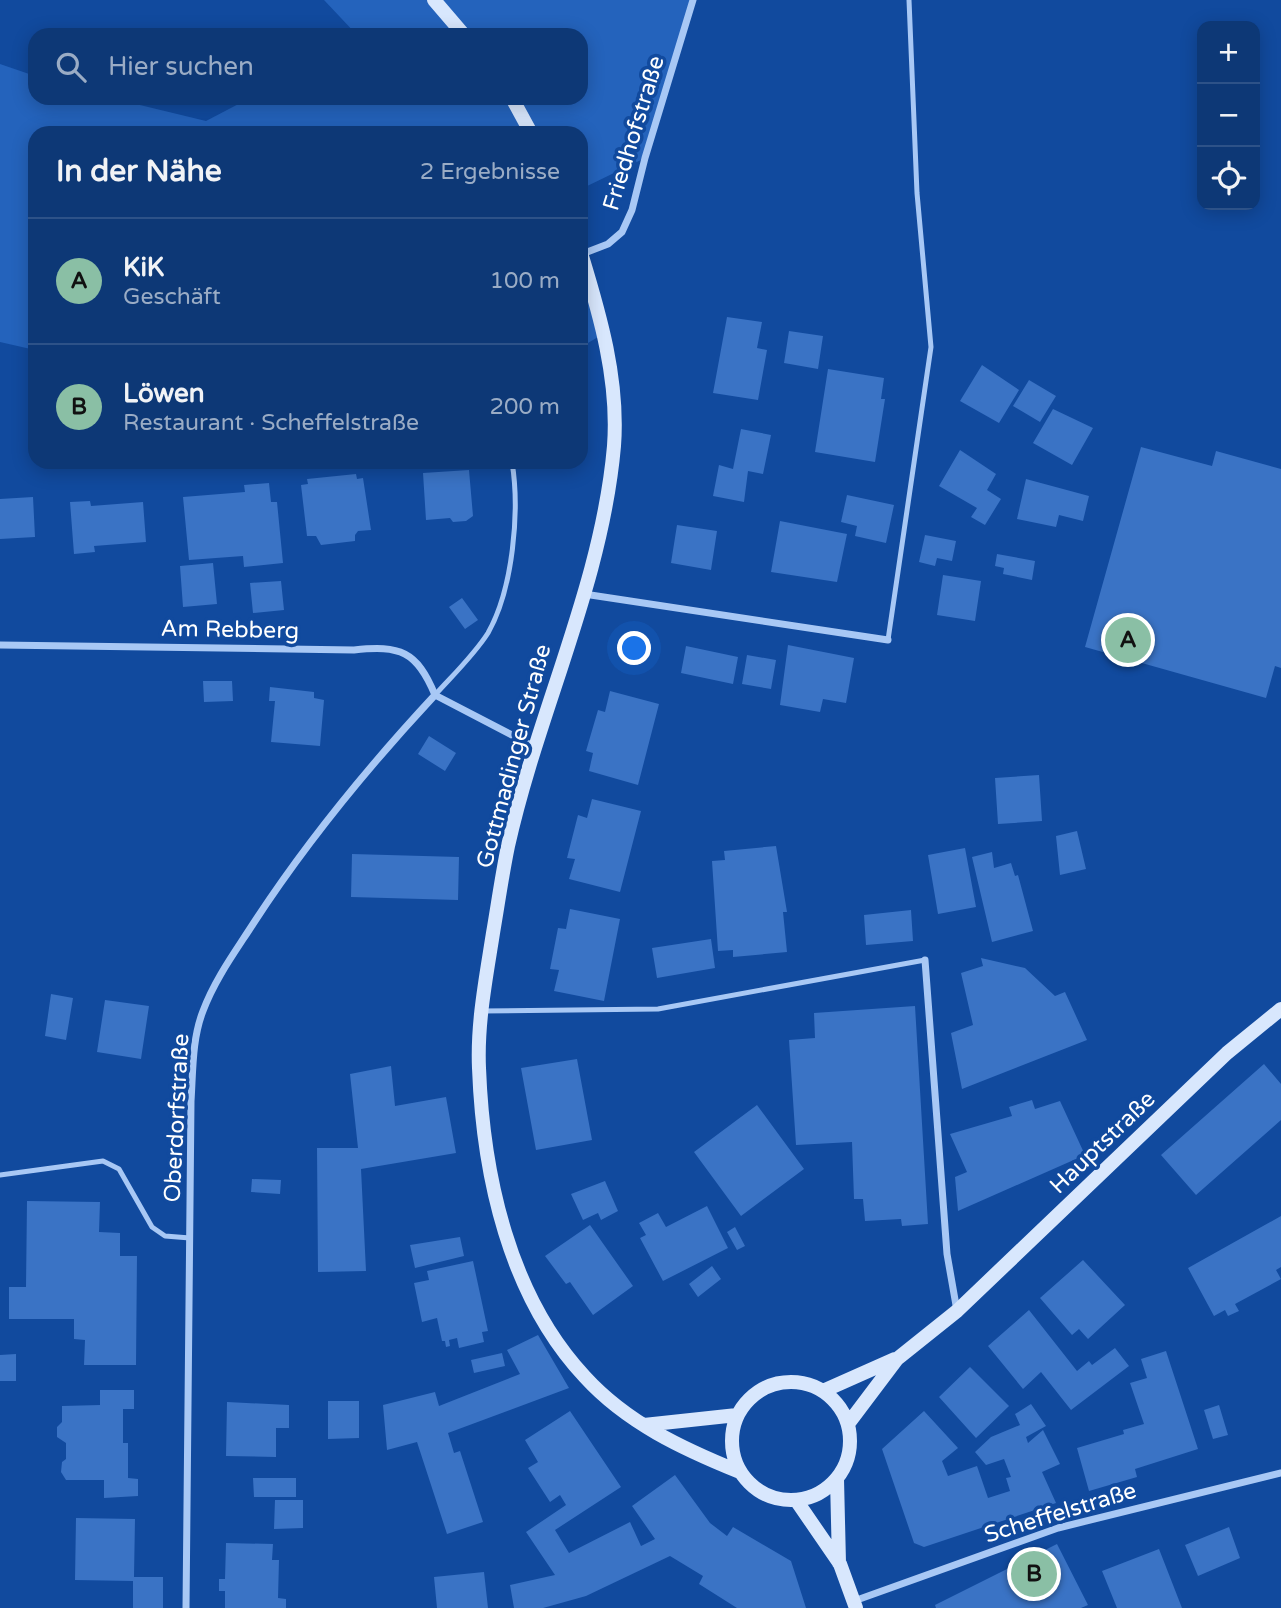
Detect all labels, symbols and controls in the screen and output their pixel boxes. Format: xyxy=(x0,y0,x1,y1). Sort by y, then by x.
map controls xyxy=(1197,21,1260,210)
button: + xyxy=(1197,21,1260,84)
search box xyxy=(28,28,588,105)
icon: search xyxy=(52,48,90,86)
text: Hier suchen xyxy=(108,51,254,82)
street label: Friedhofstraße xyxy=(597,52,671,214)
button: − xyxy=(1197,84,1260,147)
button: locate xyxy=(1197,147,1260,210)
text: In der Nähe xyxy=(56,153,222,190)
text: 2 Ergebnisse xyxy=(420,158,560,186)
text: KiK xyxy=(123,252,164,283)
text: A xyxy=(70,267,88,295)
text: 100 m xyxy=(490,267,560,295)
text: Geschäft xyxy=(123,283,221,311)
text: Löwen xyxy=(123,378,205,409)
text: B xyxy=(71,393,87,421)
text: 200 m xyxy=(490,393,560,421)
text: Restaurant · Scheffelstraße xyxy=(123,409,419,437)
pin: A xyxy=(1105,614,1151,666)
street label: Am Rebberg xyxy=(160,615,299,645)
your location xyxy=(617,631,651,665)
street label: Gottmadinger Straße xyxy=(471,641,557,871)
street label: Oberdorfstraße xyxy=(159,1033,195,1203)
street label: Hauptstraße xyxy=(1044,1085,1161,1200)
street label: Scheffelstraße xyxy=(981,1476,1140,1549)
pin: B xyxy=(1011,1548,1057,1600)

